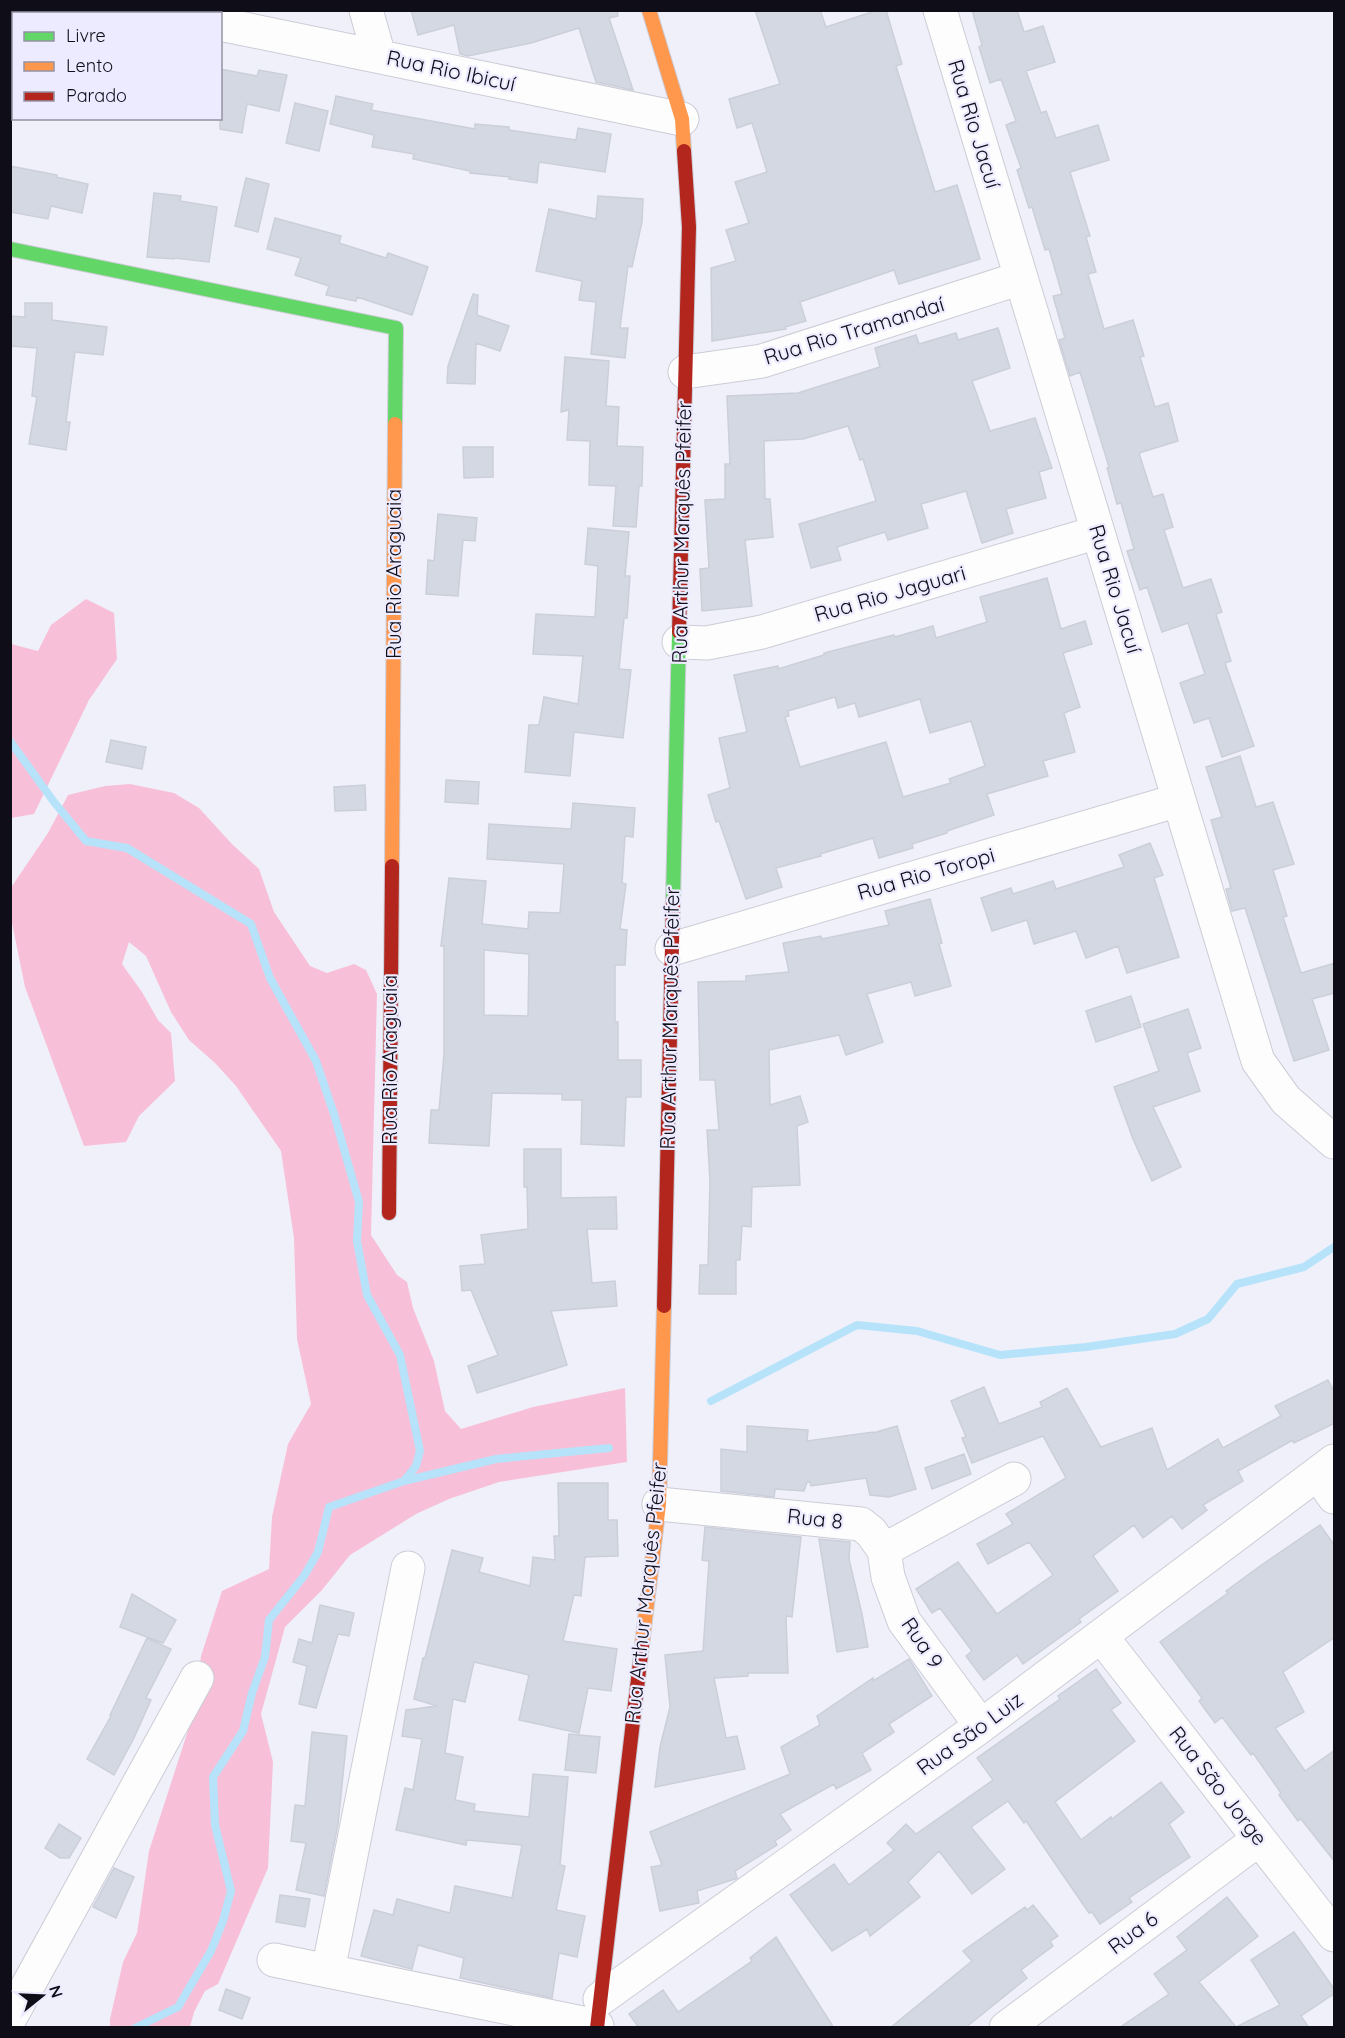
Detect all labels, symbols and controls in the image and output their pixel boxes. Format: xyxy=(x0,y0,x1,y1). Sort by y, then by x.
legend xyxy=(12,12,222,120)
text: Livre xyxy=(66,24,106,47)
street label: Rua Rio Ibicuí xyxy=(384,44,518,96)
text: Lento xyxy=(66,54,113,77)
street label: Rua Rio Jacuí xyxy=(943,56,1007,192)
text: Parado xyxy=(66,84,127,107)
street label: Rua Rio Tramandaí xyxy=(760,290,947,370)
street label: Rua Arthur Marquês Pfeifer xyxy=(666,400,696,664)
street label: Rua Rio Araguaia xyxy=(380,489,406,659)
street label: Rua Rio Jacuí xyxy=(1084,521,1148,657)
street label: Rua Rio Jaguari xyxy=(811,559,968,627)
street label: Rua Rio Toropi xyxy=(854,841,997,905)
street label: Rua Arthur Marquês Pfeifer xyxy=(654,886,684,1150)
street label: Rua Rio Araguaia xyxy=(376,975,402,1145)
street label: Rua Arthur Marquês Pfeifer xyxy=(618,1461,672,1725)
street label: Rua 8 xyxy=(786,1502,844,1534)
street label: Rua 9 xyxy=(896,1612,949,1673)
street label: Rua São Luiz xyxy=(911,1686,1028,1780)
street label: Rua São Jorge xyxy=(1164,1721,1273,1850)
street label: Rua 6 xyxy=(1102,1905,1162,1959)
north arrow xyxy=(12,1966,72,2026)
text: N xyxy=(45,1983,68,2000)

